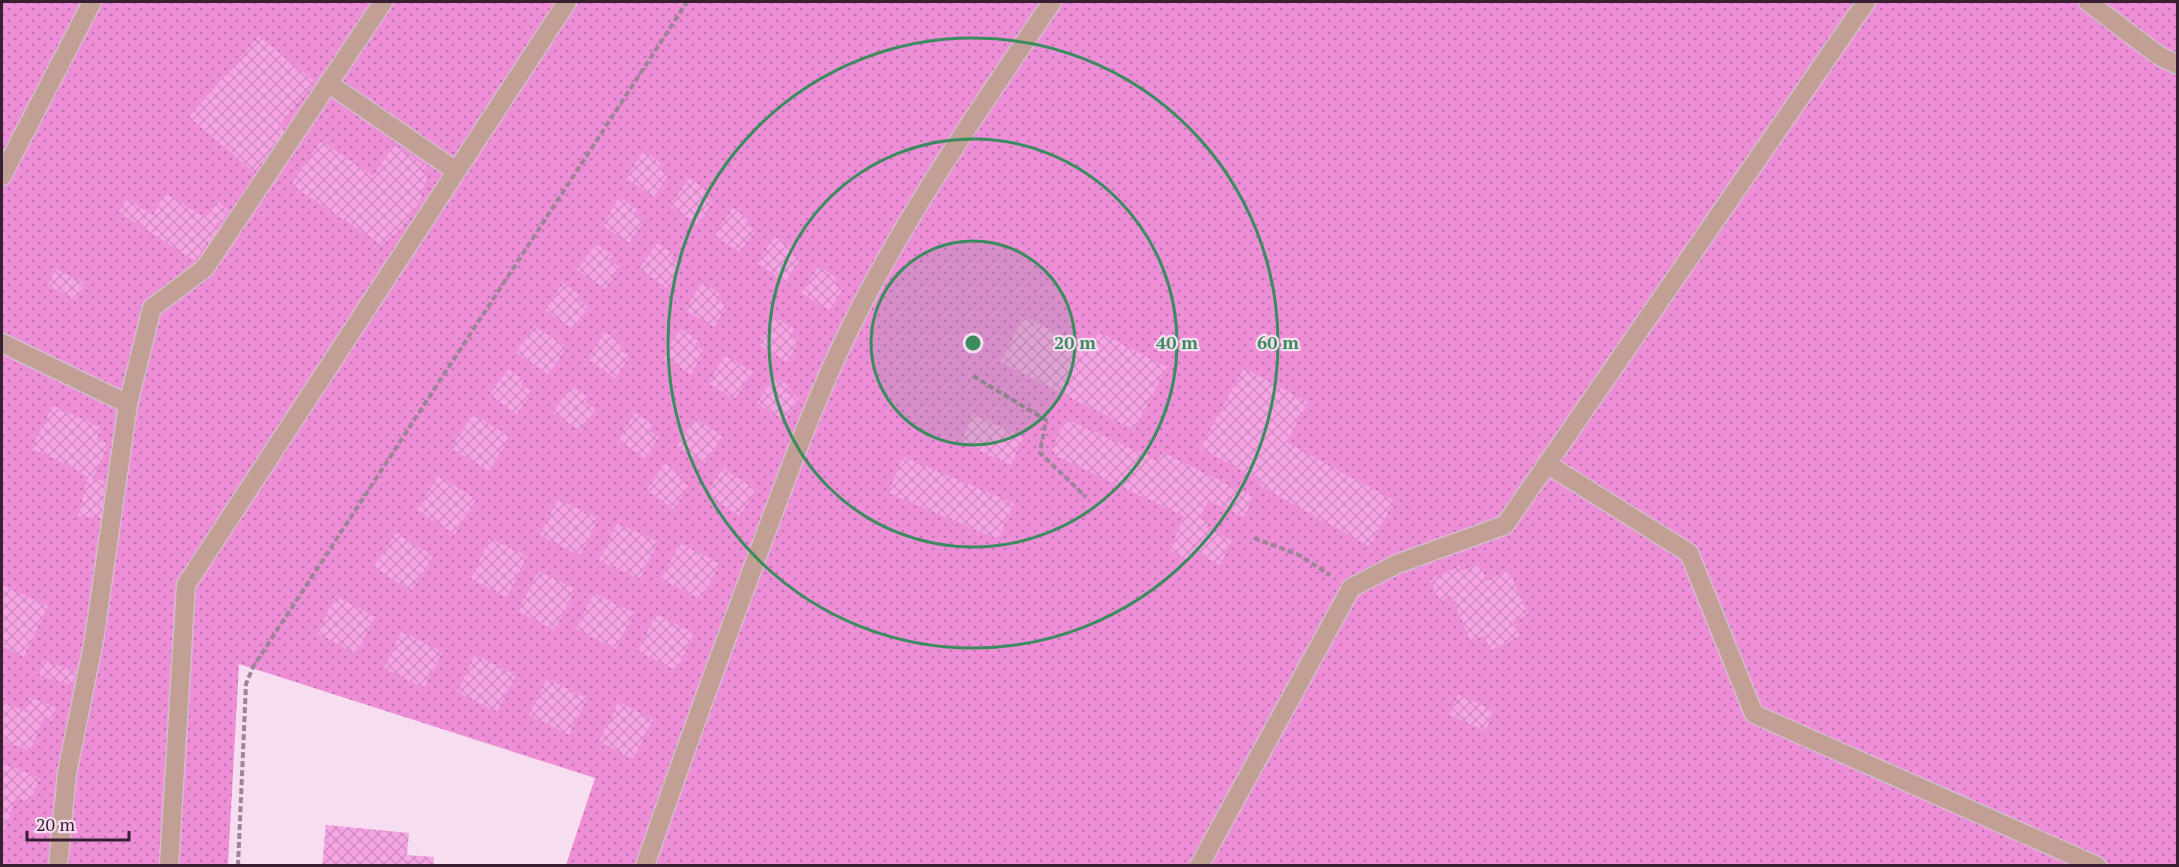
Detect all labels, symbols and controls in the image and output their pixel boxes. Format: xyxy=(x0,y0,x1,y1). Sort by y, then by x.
text: 20 m xyxy=(1054,330,1096,354)
text: 40 m xyxy=(1156,330,1198,354)
text: 60 m xyxy=(1257,330,1299,354)
centre of rings xyxy=(963,333,983,353)
scale bar xyxy=(27,804,129,842)
text: 20 m xyxy=(36,812,76,836)

